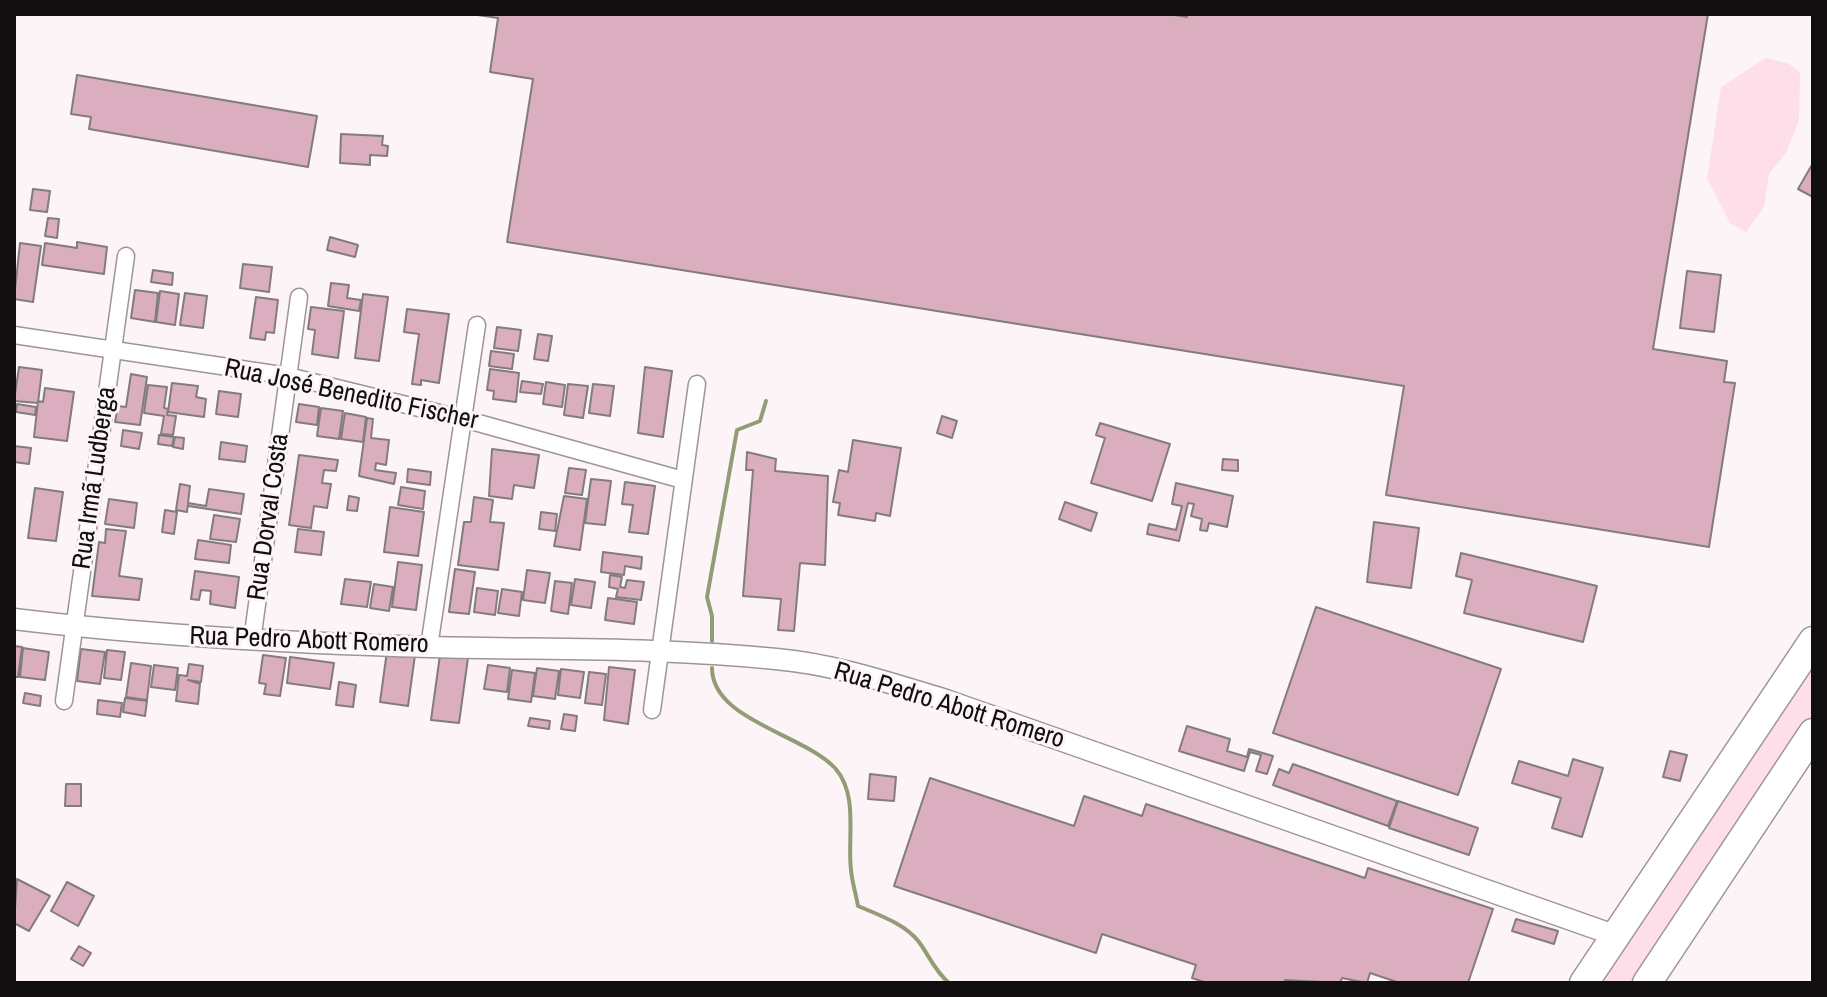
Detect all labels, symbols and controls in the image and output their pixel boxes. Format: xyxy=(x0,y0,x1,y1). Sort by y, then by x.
street label: Rua José Benedito Fischer xyxy=(221,353,481,437)
street label: Rua Irmã Ludberga xyxy=(67,385,123,571)
street label: Rua Dorval Costa xyxy=(242,432,296,602)
street label: Rua Pedro Abott Romero xyxy=(189,621,429,661)
street label: Rua Pedro Abott Romero xyxy=(830,656,1068,756)

